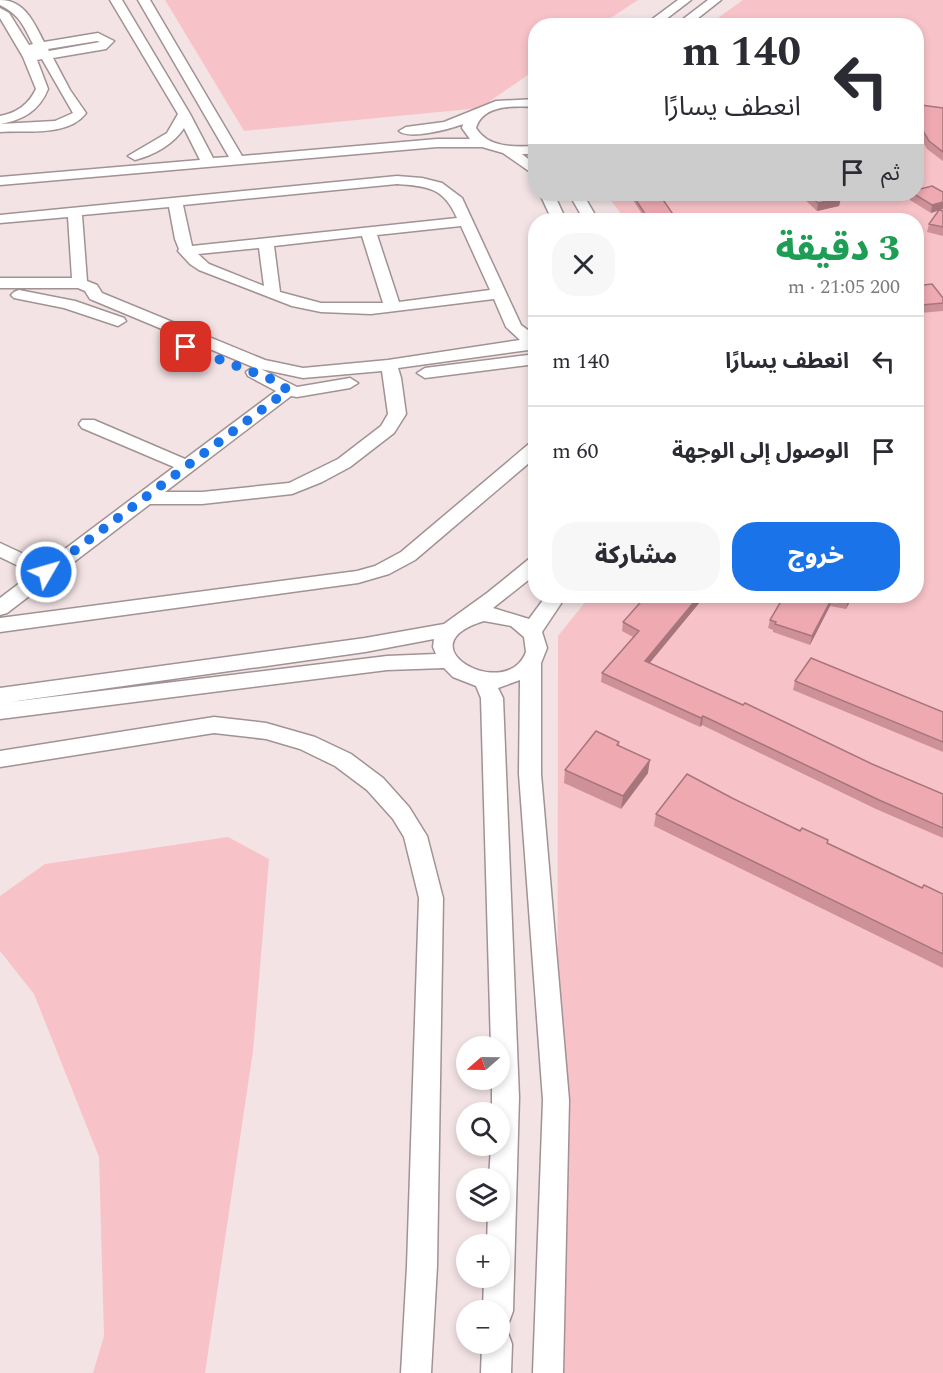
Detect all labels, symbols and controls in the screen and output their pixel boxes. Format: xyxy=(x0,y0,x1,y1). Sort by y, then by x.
text: 140 m xyxy=(682,21,801,84)
icon: left xyxy=(822,42,900,120)
text: انعطف يسارًا xyxy=(663,86,801,128)
icon: arrive xyxy=(836,156,869,189)
text: ثم xyxy=(881,157,900,190)
text: 3 دقيقة xyxy=(775,222,900,277)
button: close xyxy=(552,233,615,296)
text: 200 m · 21:05 xyxy=(788,272,900,302)
pin xyxy=(160,321,211,372)
icon: arrive xyxy=(169,330,202,363)
text: 140 m xyxy=(552,345,609,378)
text: انعطف يسارًا xyxy=(725,345,849,378)
icon: left xyxy=(867,345,900,378)
text: 60 m xyxy=(552,435,598,468)
text: الوصول إلى الوجهة xyxy=(672,435,849,468)
icon: arrive xyxy=(867,435,900,468)
button: مشاركة xyxy=(552,522,720,591)
button: خروج xyxy=(732,522,900,591)
position arrow xyxy=(14.0,540,78.0,604)
north arrow xyxy=(456,1036,510,1090)
map controls xyxy=(456,1036,510,1354)
button: search xyxy=(456,1102,510,1156)
button: layers xyxy=(456,1168,510,1222)
button: + xyxy=(456,1234,510,1288)
button: − xyxy=(456,1300,510,1354)

